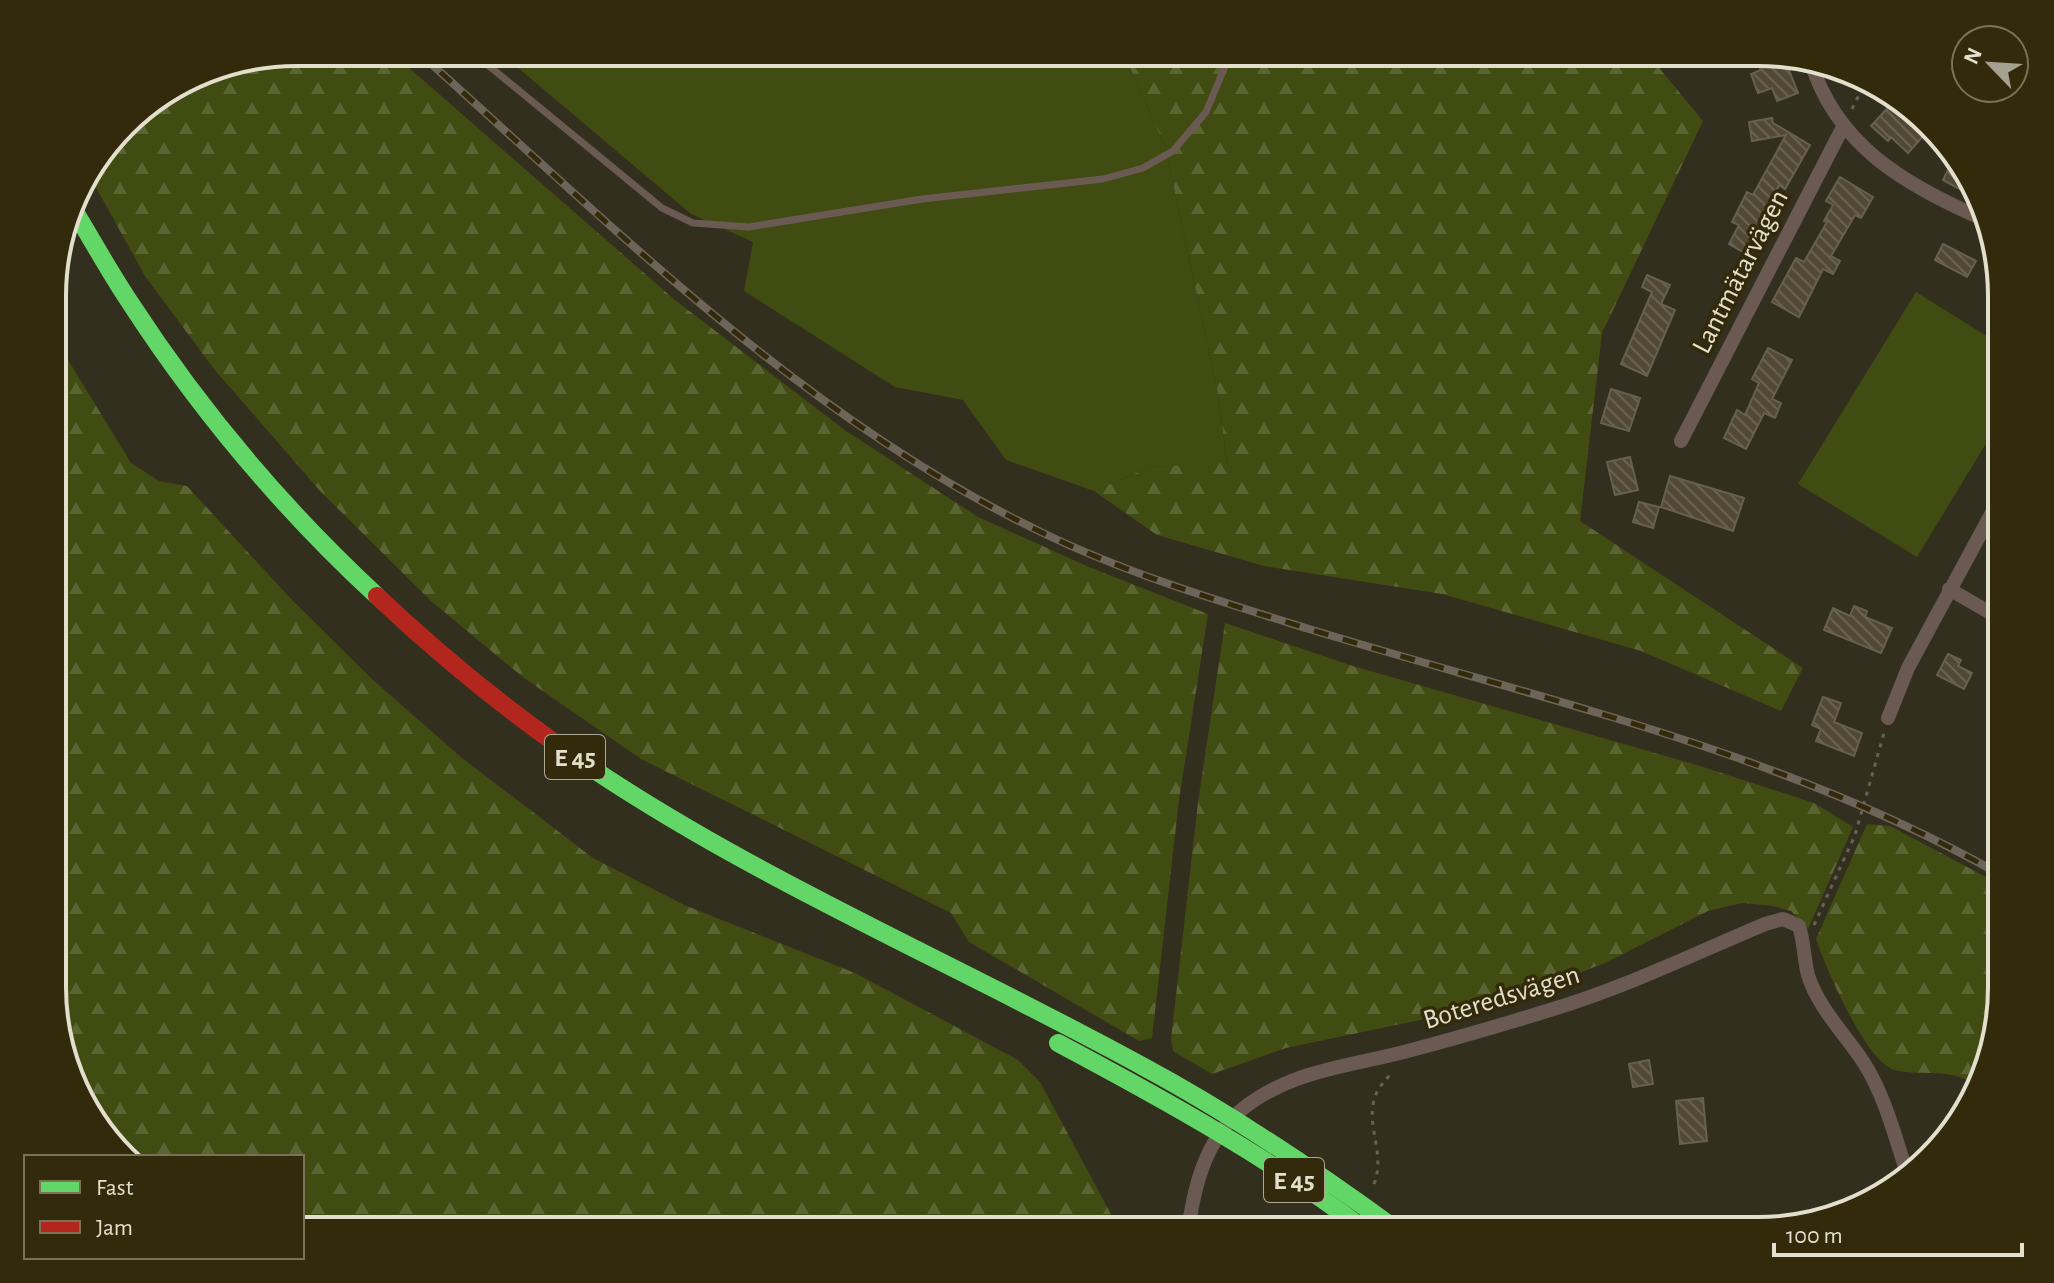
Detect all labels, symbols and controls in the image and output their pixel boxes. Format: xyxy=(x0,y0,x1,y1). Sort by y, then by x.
north arrow xyxy=(1950,24,2030,104)
text: N xyxy=(1960,44,1986,68)
street label: Lantmätarvägen xyxy=(1688,186,1794,358)
road number: E 45 xyxy=(545,735,605,779)
street label: Boteredsvägen xyxy=(1420,961,1583,1035)
legend xyxy=(24,1155,304,1259)
road number: E 45 xyxy=(1264,1158,1324,1202)
text: Fast xyxy=(96,1176,134,1200)
scale bar xyxy=(1774,1207,2022,1257)
text: Jam xyxy=(96,1216,133,1240)
text: 100 m xyxy=(1786,1224,1843,1248)

